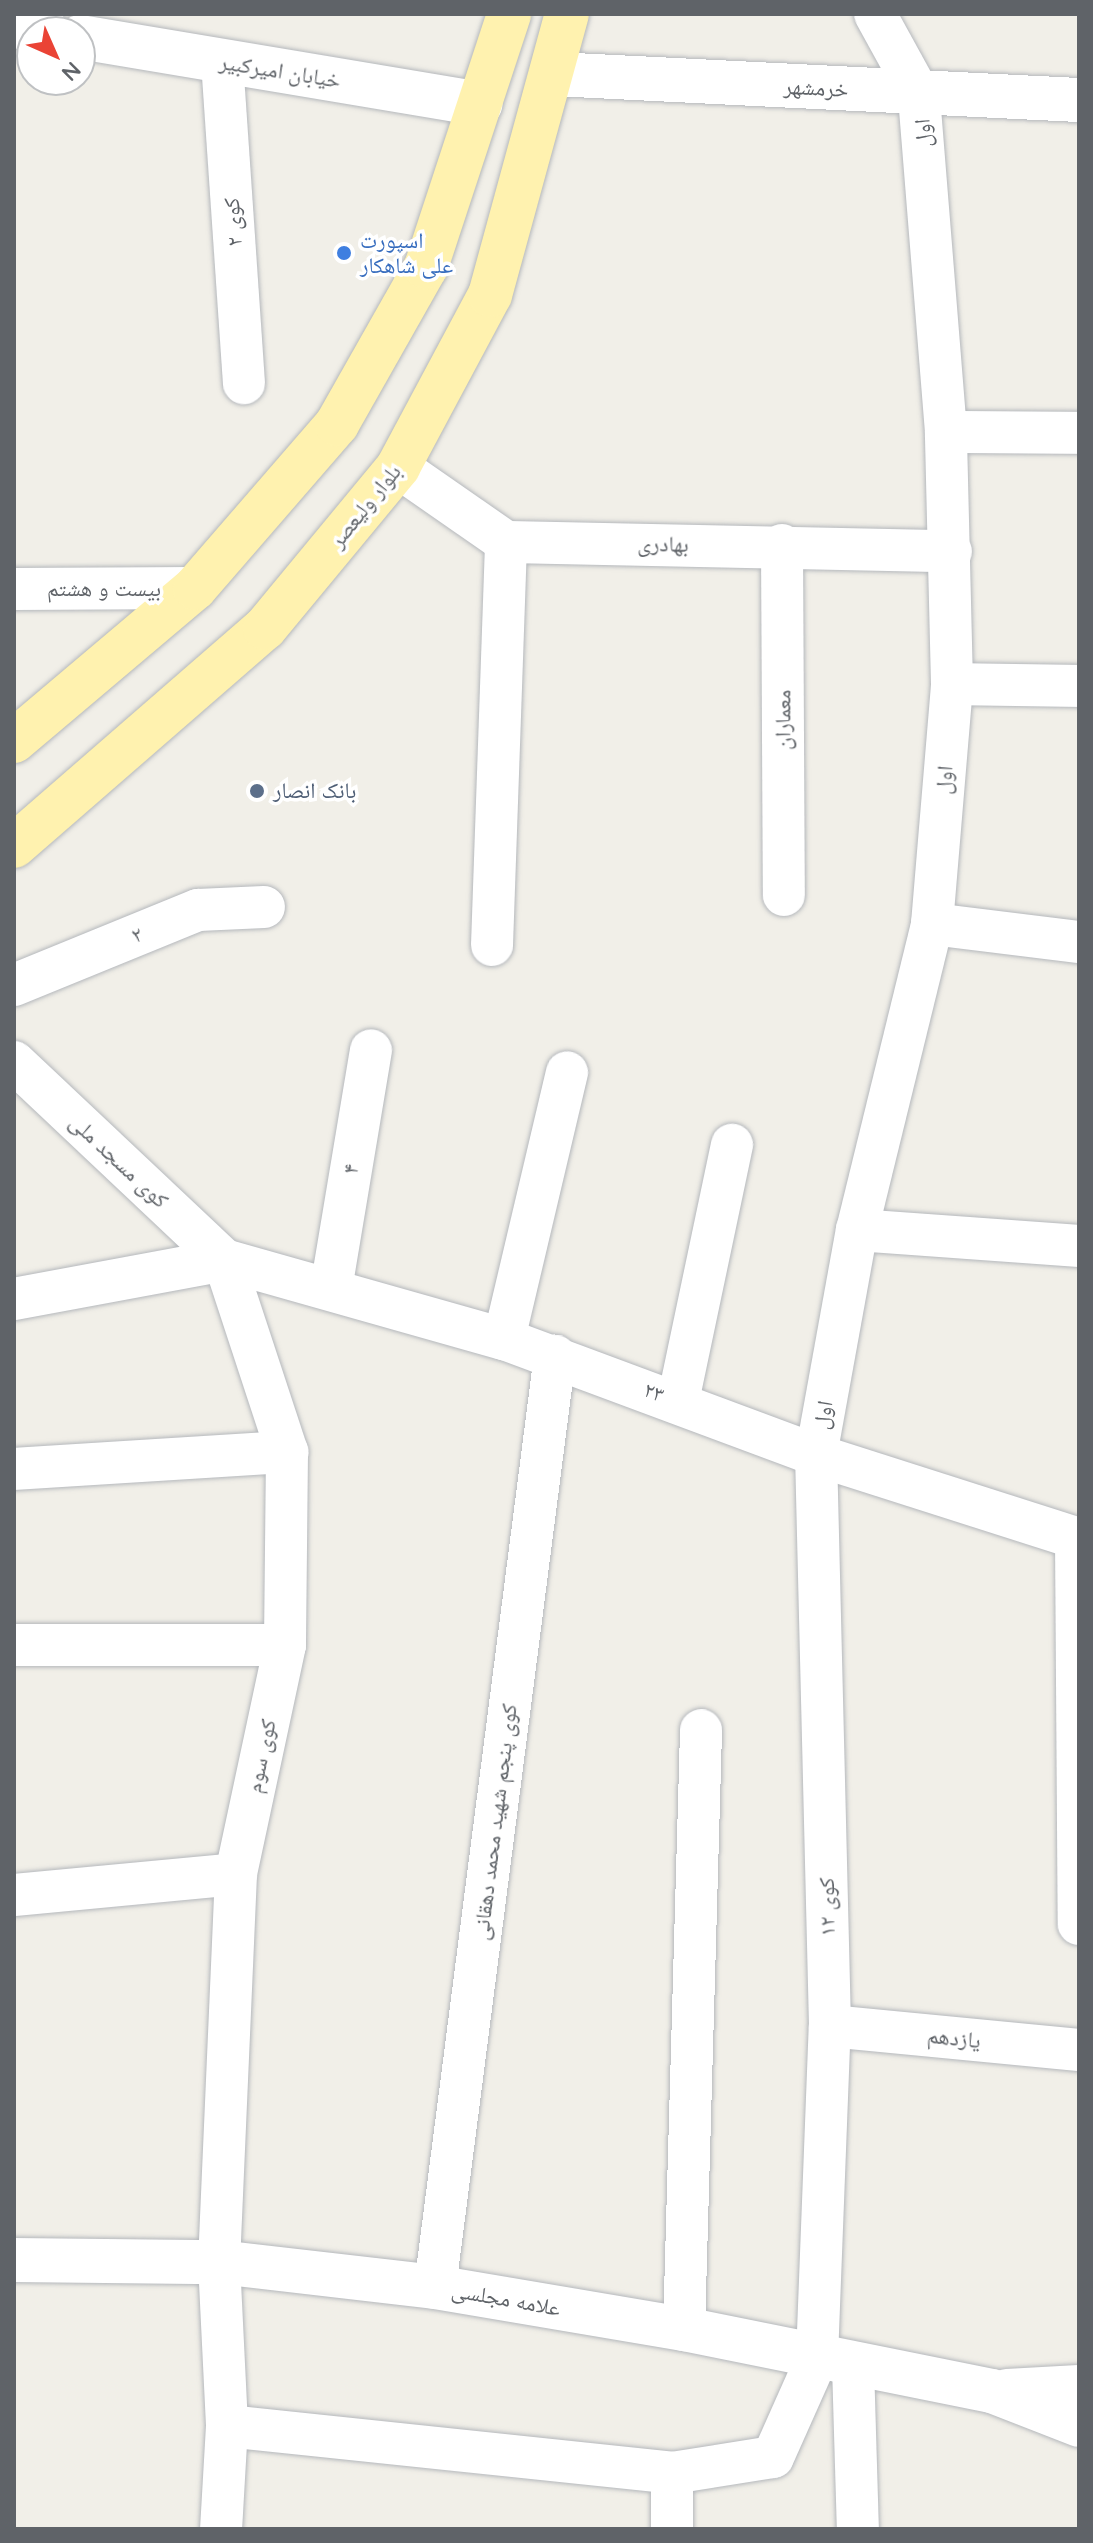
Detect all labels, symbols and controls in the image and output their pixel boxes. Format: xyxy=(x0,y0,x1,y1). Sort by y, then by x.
north arrow xyxy=(16,16,96,96)
street label: خیابان امیرکبیر xyxy=(217,48,343,94)
text: N xyxy=(56,56,87,87)
street label: خرمشهر xyxy=(783,73,849,103)
street label: اول xyxy=(909,118,937,148)
street label: کوی ۲ xyxy=(218,197,248,247)
place label: اسپورت علی شاهکار xyxy=(360,227,453,278)
marker: اسپورت علی شاهکار xyxy=(335,244,353,262)
street label: بلوار ولیعصر xyxy=(323,459,407,553)
street label: بهادری xyxy=(637,530,689,558)
street label: بیست و هشتم xyxy=(47,576,161,602)
street label: معماران xyxy=(770,690,796,750)
street label: اول xyxy=(930,765,958,795)
place label: بانک انصار xyxy=(273,778,356,804)
marker: بانک انصار xyxy=(248,782,266,800)
street label: ۲ xyxy=(127,921,147,949)
street label: کوی مسجد ملی xyxy=(64,1109,174,1213)
street label: ۴ xyxy=(337,1162,365,1176)
street label: ۲۳ xyxy=(640,1376,668,1408)
street label: اول xyxy=(808,1399,838,1431)
street label: کوی پنجم شهید محمد دهقانی xyxy=(467,1702,523,1942)
street label: کوی سوم xyxy=(240,1717,282,1795)
street label: کوی ۱۲ xyxy=(813,1877,841,1937)
street label: یازدهم xyxy=(926,2022,982,2054)
street label: علامه مجلسی xyxy=(449,2276,563,2322)

